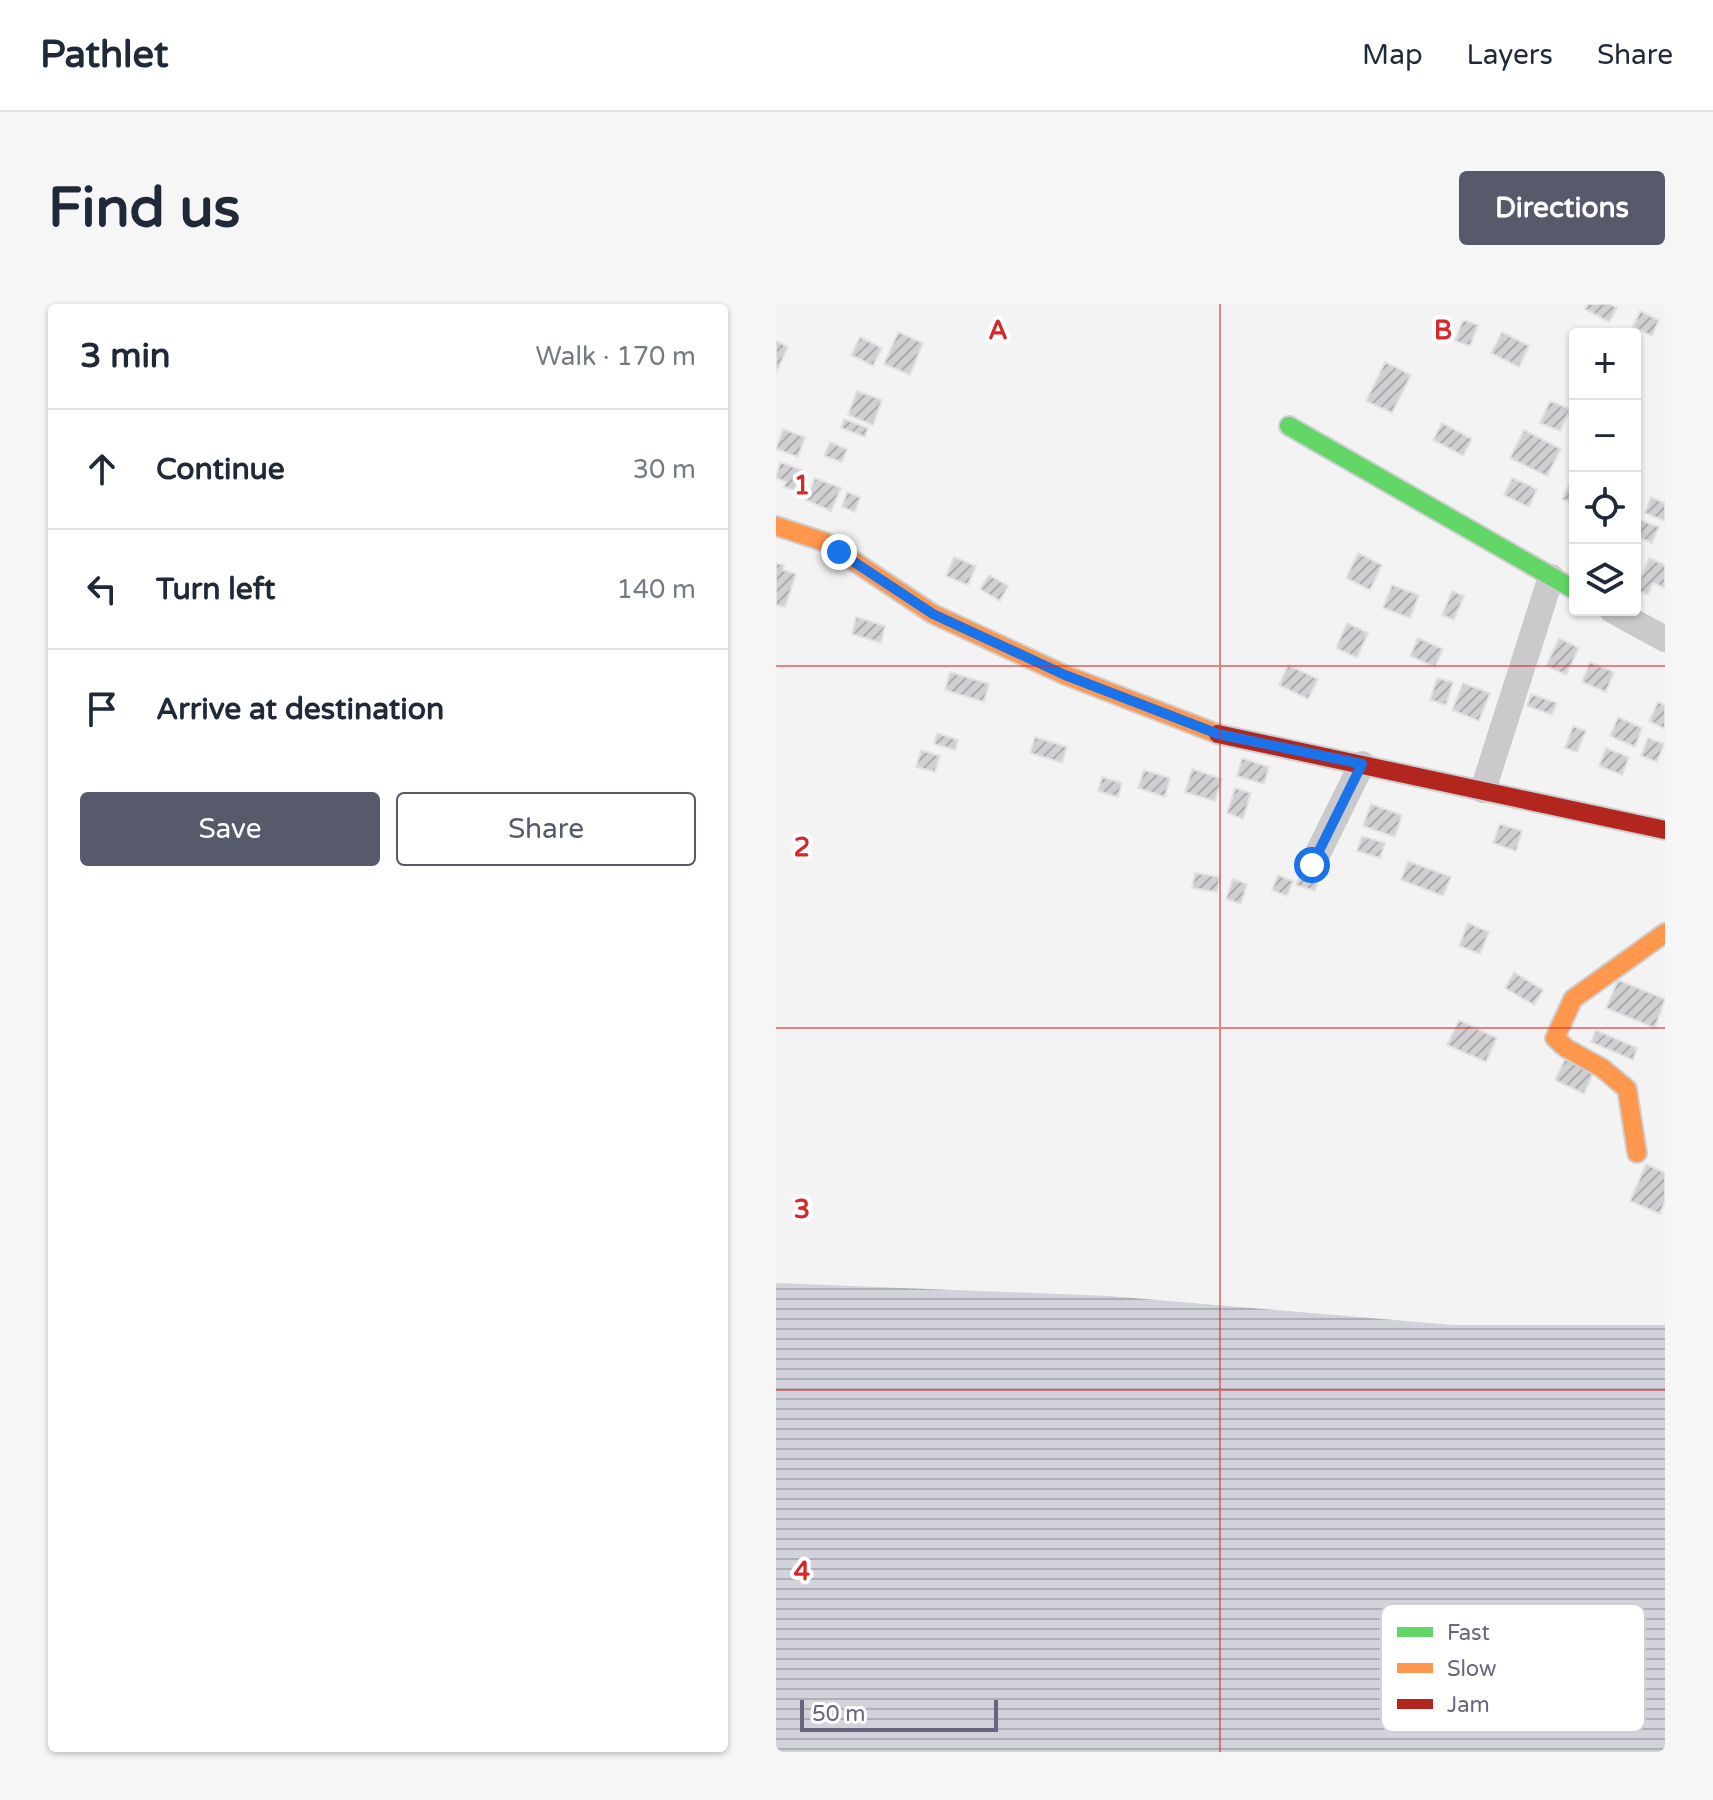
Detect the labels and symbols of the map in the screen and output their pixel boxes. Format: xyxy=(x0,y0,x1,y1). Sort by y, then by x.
text: A xyxy=(988,315,1008,346)
text: B xyxy=(1434,315,1452,346)
text: 1 xyxy=(794,470,810,501)
route end xyxy=(821,534,857,570)
text: 2 xyxy=(794,832,810,863)
route start xyxy=(1294,847,1330,883)
text: 3 xyxy=(794,1194,810,1225)
text: 4 xyxy=(794,1556,810,1587)
legend xyxy=(1381,1604,1645,1732)
text: Fast xyxy=(1447,1620,1490,1646)
text: Slow xyxy=(1447,1656,1497,1682)
text: Jam xyxy=(1447,1692,1490,1718)
scale bar xyxy=(800,1696,998,1732)

